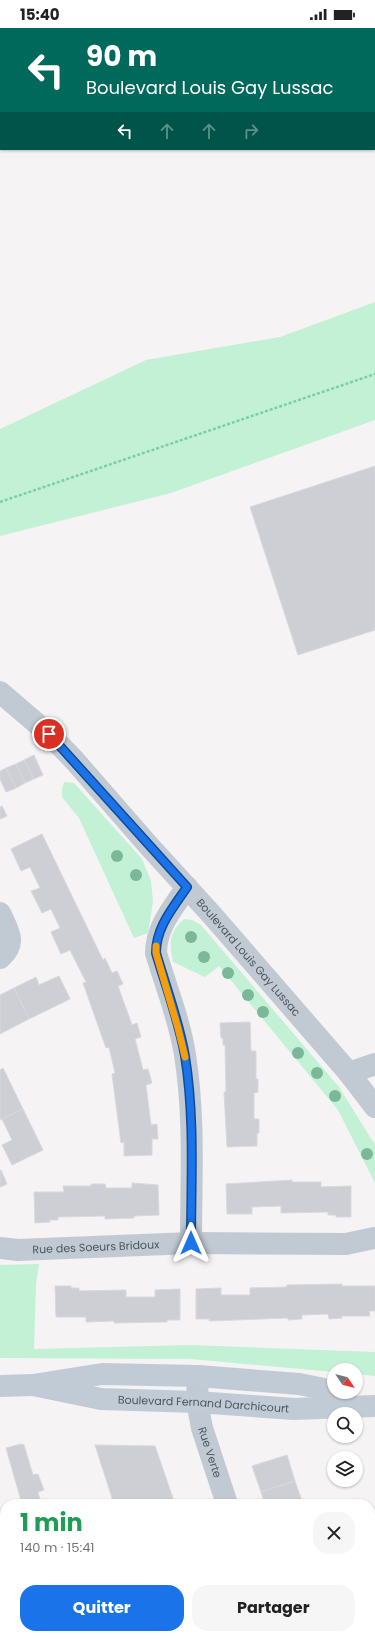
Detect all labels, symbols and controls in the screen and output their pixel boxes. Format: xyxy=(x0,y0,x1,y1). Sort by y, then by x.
text: 15:40 xyxy=(20,4,60,25)
text: 90 m xyxy=(86,37,157,76)
icon: left xyxy=(20,44,72,96)
text: Boulevard Louis Gay Lussac xyxy=(86,75,333,100)
icon: left xyxy=(114,120,136,142)
icon: ahead xyxy=(156,120,178,142)
icon: ahead xyxy=(198,120,220,142)
icon: right xyxy=(240,120,262,142)
pin xyxy=(32,717,66,751)
icon: arrive xyxy=(38,723,60,745)
street label: Boulevard Louis Gay Lussac xyxy=(193,895,304,1020)
position arrow xyxy=(170,1222,212,1264)
street label: Rue des Soeurs Bridoux xyxy=(32,1236,160,1257)
north arrow xyxy=(327,1363,363,1399)
map controls xyxy=(327,1363,363,1487)
street label: Boulevard Fernand Darchicourt xyxy=(118,1392,290,1417)
button: search xyxy=(327,1407,363,1443)
street label: Rue Verte xyxy=(194,1425,226,1480)
button: layers xyxy=(327,1451,363,1487)
text: 1 min xyxy=(20,1506,83,1539)
button: close xyxy=(313,1512,355,1554)
text: 140 m · 15:41 xyxy=(20,1538,95,1557)
button: Quitter xyxy=(20,1585,184,1631)
button: Partager xyxy=(192,1585,355,1631)

